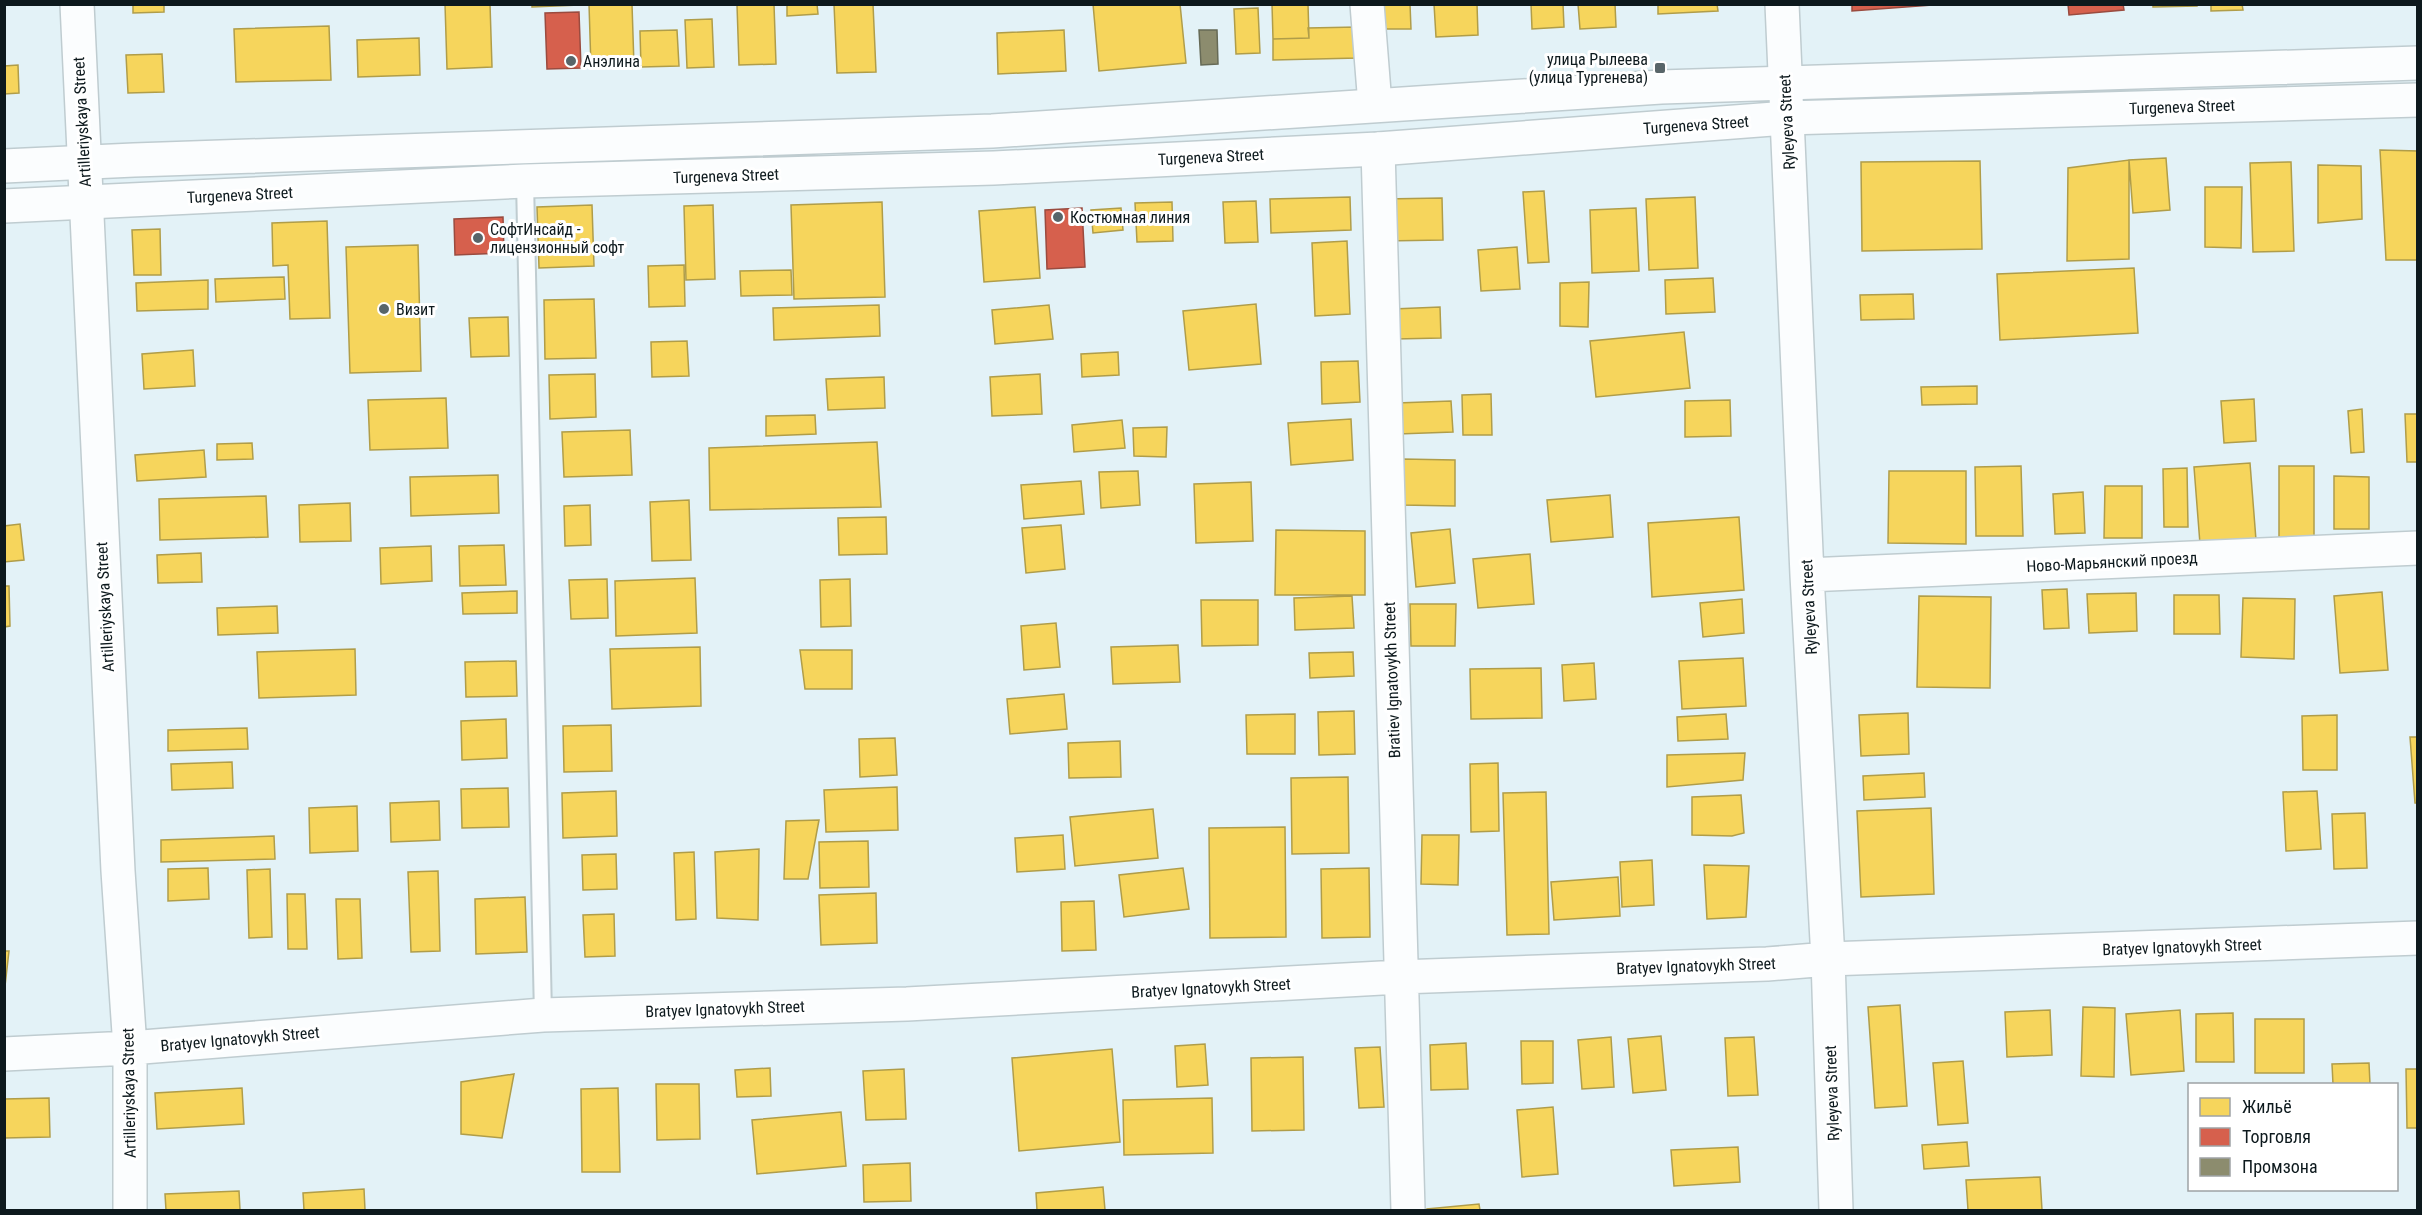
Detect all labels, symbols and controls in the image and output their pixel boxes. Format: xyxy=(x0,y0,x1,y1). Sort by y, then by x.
place label: улица Рылеева (улица Тургенева) xyxy=(1529,50,1648,87)
place label: Анэлина xyxy=(583,52,640,71)
marker: Анэлина xyxy=(564,54,578,68)
street label: Artilleriyskaya Street xyxy=(69,56,95,188)
marker: улица Рылеева (улица Тургенева) xyxy=(1653,61,1667,75)
street label: Ryleyeva Street xyxy=(1775,73,1799,170)
street label: Turgeneva Street xyxy=(2129,96,2236,118)
street label: Turgeneva Street xyxy=(1642,112,1750,138)
street label: Turgeneva Street xyxy=(1158,145,1265,169)
street label: Turgeneva Street xyxy=(673,165,780,187)
street label: Turgeneva Street xyxy=(187,183,294,207)
place label: Костюмная линия xyxy=(1070,208,1190,227)
marker: Костюмная линия xyxy=(1051,210,1065,224)
place label: СофтИнсайд - лицензионный софт xyxy=(490,220,625,257)
marker: СофтИнсайд - лицензионный софт xyxy=(471,231,485,245)
place label: Визит xyxy=(396,300,435,319)
marker: Визит xyxy=(377,302,391,316)
street label: Artilleriyskaya Street xyxy=(92,541,118,673)
street label: Ново-Марьянский проезд xyxy=(2026,548,2199,576)
street label: Ryleyeva Street xyxy=(1797,558,1821,655)
street label: Bratiev Ignatovykh Street xyxy=(1380,601,1404,759)
street label: Bratyev Ignatovykh Street xyxy=(2102,935,2262,959)
street label: Bratyev Ignatovykh Street xyxy=(1616,954,1776,978)
street label: Bratyev Ignatovykh Street xyxy=(1131,974,1291,1002)
street label: Bratyev Ignatovykh Street xyxy=(645,997,805,1021)
street label: Bratyev Ignatovykh Street xyxy=(160,1023,321,1055)
street label: Artilleriyskaya Street xyxy=(118,1027,140,1158)
street label: Ryleyeva Street xyxy=(1821,1045,1843,1141)
legend xyxy=(2188,1083,2398,1191)
text: Жильё xyxy=(2242,1096,2292,1117)
text: Торговля xyxy=(2242,1126,2311,1147)
text: Промзона xyxy=(2242,1156,2318,1177)

